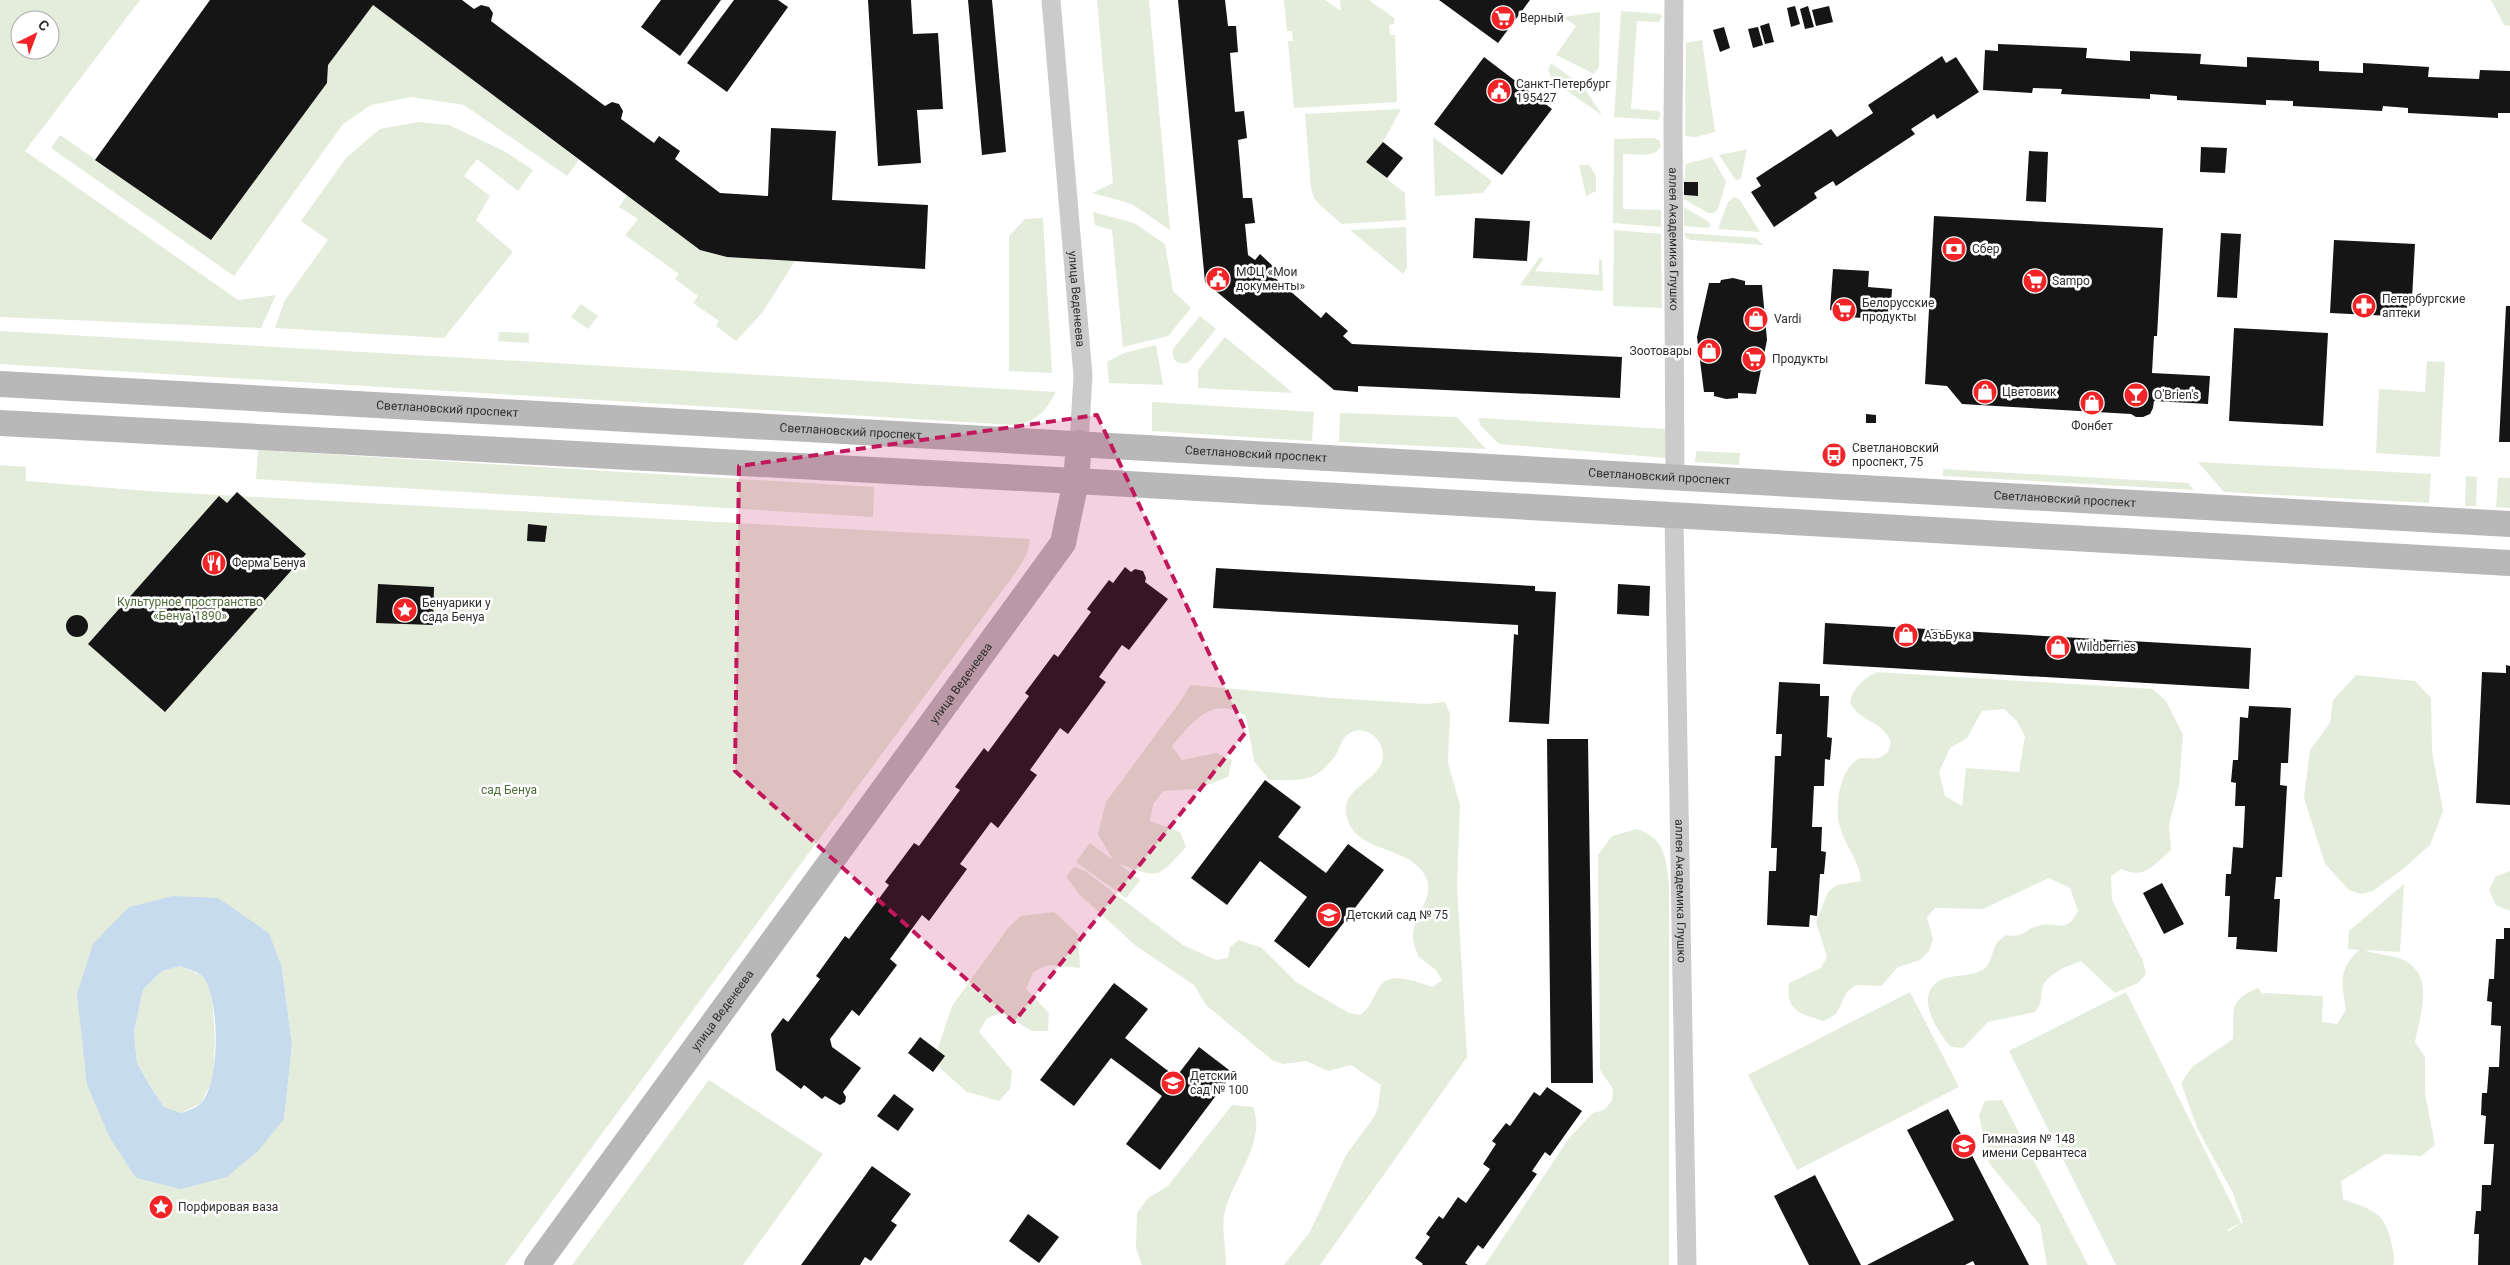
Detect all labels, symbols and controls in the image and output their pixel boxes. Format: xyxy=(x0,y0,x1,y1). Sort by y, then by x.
supermarket icon: Верный xyxy=(1490,5,1516,31)
north arrow xyxy=(10,10,60,60)
place label: Верный xyxy=(1520,11,1564,25)
text: С xyxy=(35,16,52,34)
place label: Санкт-Петербург 195427 xyxy=(1516,77,1610,105)
public building icon: Санкт-Петербург 195427 xyxy=(1486,78,1512,104)
street label: аллея Академика Глушко xyxy=(1666,167,1681,311)
bank icon: Сбер xyxy=(1941,236,1967,262)
place label: Сбер xyxy=(1972,242,2000,256)
street label: улица Веденеева xyxy=(1065,250,1088,348)
place label: МФЦ «Мои документы» xyxy=(1236,265,1306,293)
public building icon: МФЦ «Мои документы» xyxy=(1205,266,1231,292)
supermarket icon: Sampo xyxy=(2022,268,2048,294)
place label: Sampo xyxy=(2052,274,2090,288)
place label: Петербургские аптеки xyxy=(2382,292,2465,320)
pharmacy icon: Петербургские аптеки xyxy=(2351,293,2377,319)
place label: Белорусские продукты xyxy=(1862,296,1934,324)
supermarket icon: Белорусские продукты xyxy=(1831,297,1857,323)
shop icon: Vardi xyxy=(1743,306,1769,332)
place label: Vardi xyxy=(1774,312,1802,326)
shop icon: Зоотовары xyxy=(1696,338,1722,364)
place label: Зоотовары xyxy=(1630,344,1692,358)
supermarket icon: Продукты xyxy=(1741,346,1767,372)
place label: Продукты xyxy=(1772,352,1828,366)
shop icon: Цветовик xyxy=(1972,379,1998,405)
bar icon: O'Brien's xyxy=(2123,382,2149,408)
place label: Цветовик xyxy=(2002,385,2057,399)
place label: O'Brien's xyxy=(2154,388,2199,402)
shop icon: Фонбет xyxy=(2079,390,2105,416)
street label: Светлановский проспект xyxy=(376,398,519,420)
place label: Фонбет xyxy=(2071,419,2113,433)
street label: Светлановский проспект xyxy=(779,420,922,442)
place label: Светлановский проспект, 75 xyxy=(1852,441,1939,469)
bus stop icon: Светлановский проспект, 75 xyxy=(1821,442,1847,468)
street label: Светлановский проспект xyxy=(1185,443,1328,465)
street label: Светлановский проспект xyxy=(1588,466,1731,488)
street label: Светлановский проспект xyxy=(1993,488,2137,510)
restaurant icon: Ферма Бенуа xyxy=(201,550,227,576)
place label: Ферма Бенуа xyxy=(232,556,306,570)
park label: Культурное пространство «Бенуа 1890» xyxy=(117,595,263,623)
place label: Бенуарики у сада Бенуа xyxy=(422,596,491,624)
place icon: Бенуарики у сада Бенуа xyxy=(392,597,418,623)
shop icon: АзъБука xyxy=(1893,622,1919,648)
place label: АзъБука xyxy=(1924,628,1972,642)
shop icon: Wildberries xyxy=(2045,634,2071,660)
street label: улица Веденеева xyxy=(927,640,995,726)
place label: Wildberries xyxy=(2076,640,2136,654)
park label: сад Бенуа xyxy=(481,783,537,797)
street label: аллея Академика Глушко xyxy=(1672,819,1689,963)
school or university icon: Детский сад № 75 xyxy=(1316,902,1342,928)
place label: Детский сад № 75 xyxy=(1346,908,1448,922)
street label: улица Веденеева xyxy=(688,967,757,1054)
place label: Детский сад № 100 xyxy=(1190,1069,1249,1097)
school or university icon: Детский сад № 100 xyxy=(1160,1070,1186,1096)
place label: Гимназия № 148 имени Сервантеса xyxy=(1982,1132,2087,1160)
school or university icon: Гимназия № 148 имени Сервантеса xyxy=(1951,1133,1977,1159)
place icon: Порфировая ваза xyxy=(148,1194,174,1220)
place label: Порфировая ваза xyxy=(178,1200,278,1214)

